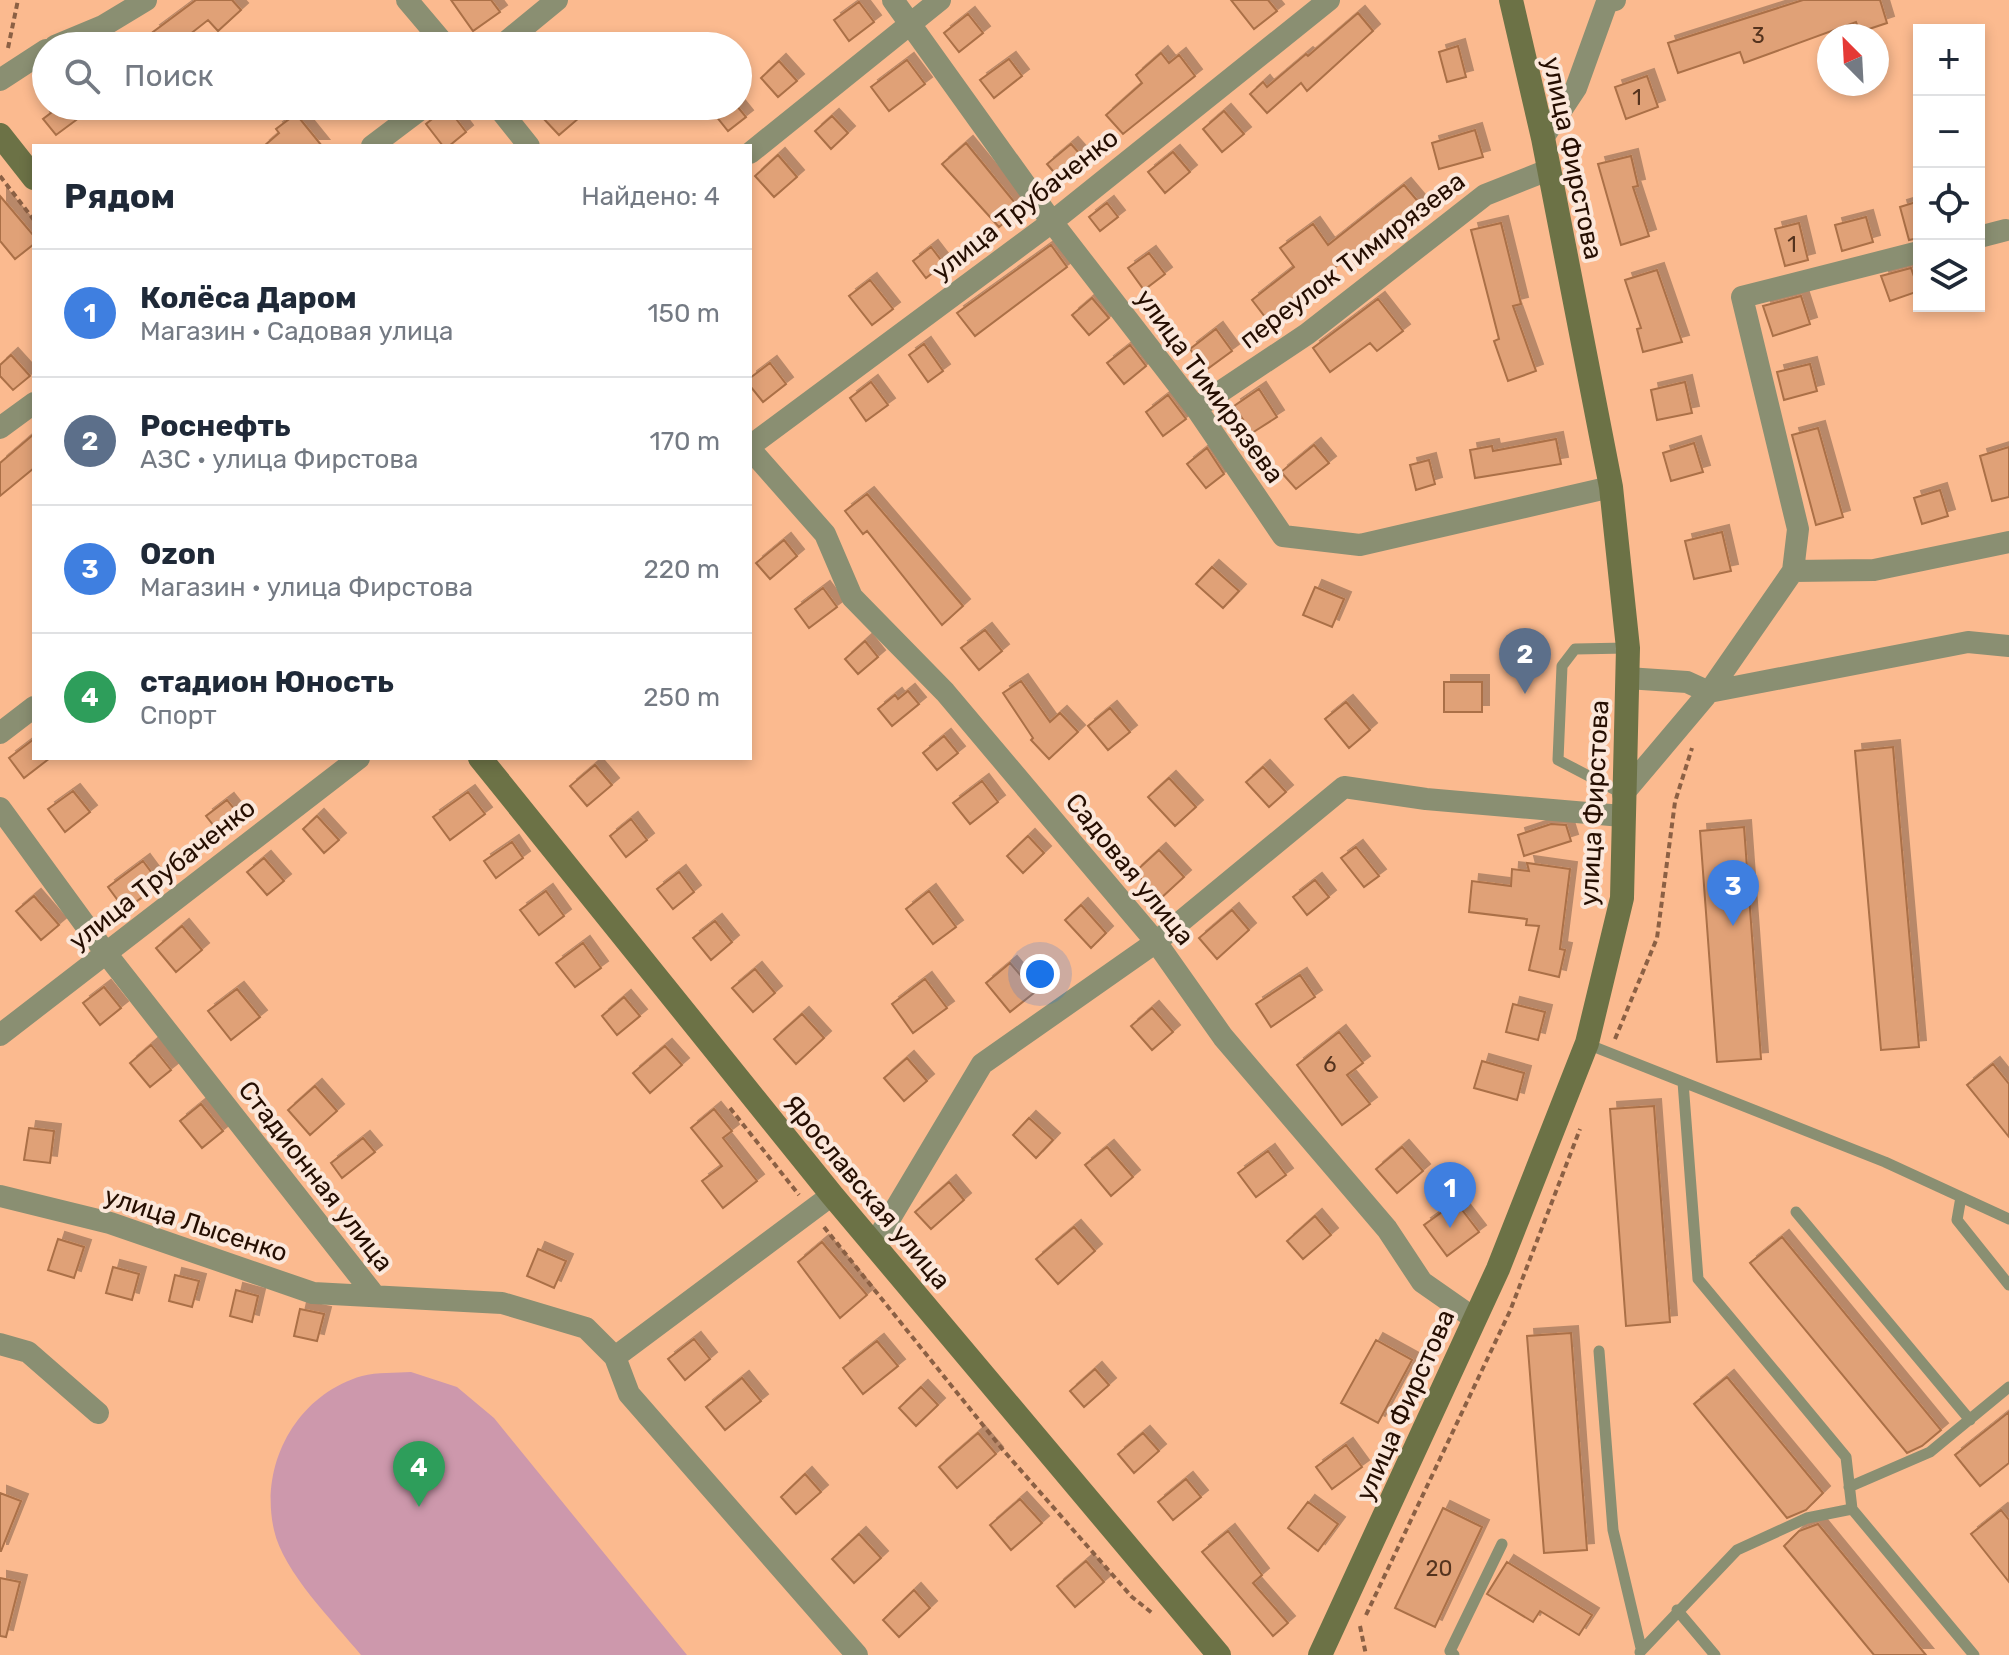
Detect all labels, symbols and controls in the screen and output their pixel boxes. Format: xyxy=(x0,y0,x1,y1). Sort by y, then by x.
house number: 3 xyxy=(1751,22,1765,49)
north arrow xyxy=(1817,24,1889,96)
map controls xyxy=(1913,24,1985,312)
button: + xyxy=(1913,24,1985,96)
search box xyxy=(32,32,752,120)
icon: search xyxy=(60,54,104,98)
street label: улица Фирстова xyxy=(1536,54,1609,262)
text: Поиск xyxy=(124,58,214,94)
house number: 1 xyxy=(1632,84,1642,111)
button: − xyxy=(1913,96,1985,168)
street label: улица Трубаченко xyxy=(926,122,1125,287)
street label: переулок Тимирязева xyxy=(1233,166,1471,355)
button: locate xyxy=(1913,168,1985,240)
text: Рядом xyxy=(64,176,175,217)
text: Найдено: 4 xyxy=(581,181,720,212)
house number: 1 xyxy=(1787,231,1797,258)
button: layers xyxy=(1913,240,1985,312)
text: Колёса Даром xyxy=(140,280,357,316)
street label: улица Тимирязева xyxy=(1129,283,1290,489)
text: 1 xyxy=(84,298,96,329)
text: 150 m xyxy=(647,298,720,329)
text: Магазин · Садовая улица xyxy=(140,316,453,347)
text: Роснефть xyxy=(140,408,291,444)
text: 2 xyxy=(82,426,98,457)
text: 170 m xyxy=(650,426,720,457)
text: АЗС · улица Фирстова xyxy=(140,444,418,475)
text: Ozon xyxy=(140,536,215,572)
text: 3 xyxy=(81,554,99,585)
text: 220 m xyxy=(643,554,720,585)
text: Магазин · улица Фирстова xyxy=(140,572,473,603)
pin: 2 xyxy=(1499,628,1551,694)
text: стадион Юность xyxy=(140,664,394,700)
text: 4 xyxy=(81,682,99,713)
text: 250 m xyxy=(643,682,720,713)
street label: улица Фирстова xyxy=(1574,699,1615,907)
text: Спорт xyxy=(140,700,216,731)
street label: Садовая улица xyxy=(1059,787,1200,952)
street label: улица Трубаченко xyxy=(63,792,262,957)
pin: 3 xyxy=(1707,860,1759,926)
your location xyxy=(1020,954,1060,994)
house number: 6 xyxy=(1323,1051,1337,1078)
street label: Стадионная улица xyxy=(232,1075,399,1278)
street label: Ярославская улица xyxy=(776,1089,957,1296)
pin: 1 xyxy=(1424,1162,1476,1228)
street label: улица Лысенко xyxy=(100,1180,291,1269)
street label: улица Фирстова xyxy=(1349,1305,1462,1506)
pin: 4 xyxy=(393,1441,445,1507)
house number: 20 xyxy=(1426,1555,1452,1582)

